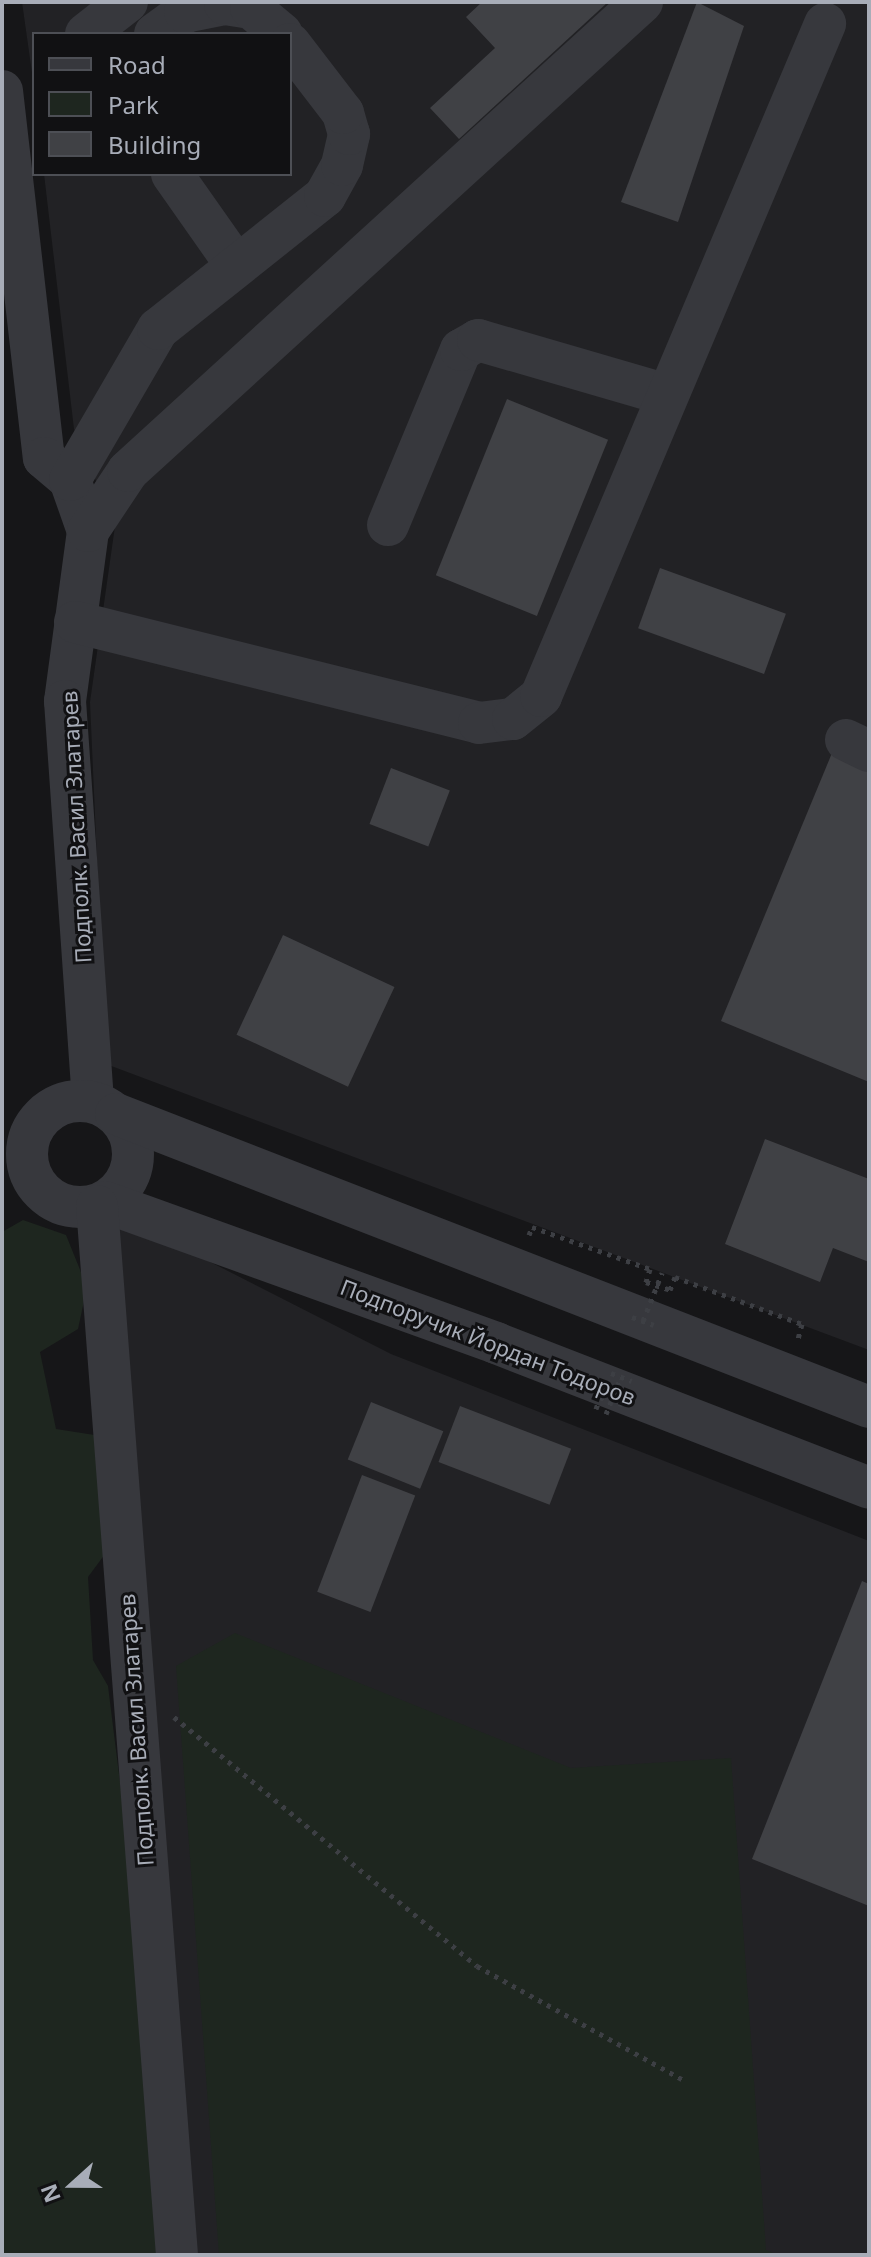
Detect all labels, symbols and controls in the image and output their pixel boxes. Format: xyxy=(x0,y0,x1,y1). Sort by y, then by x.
legend xyxy=(32,32,292,176)
text: Road xyxy=(108,48,166,81)
text: Park xyxy=(108,88,159,121)
text: Building xyxy=(108,128,201,161)
street label: Подполк. Васил Златарев xyxy=(56,690,96,964)
street label: Подпоручик Йордан Тодоров xyxy=(337,1273,639,1411)
street label: Подполк. Васил Златарев xyxy=(113,1593,159,1867)
north arrow xyxy=(32,2145,112,2225)
text: N xyxy=(32,2180,67,2207)

